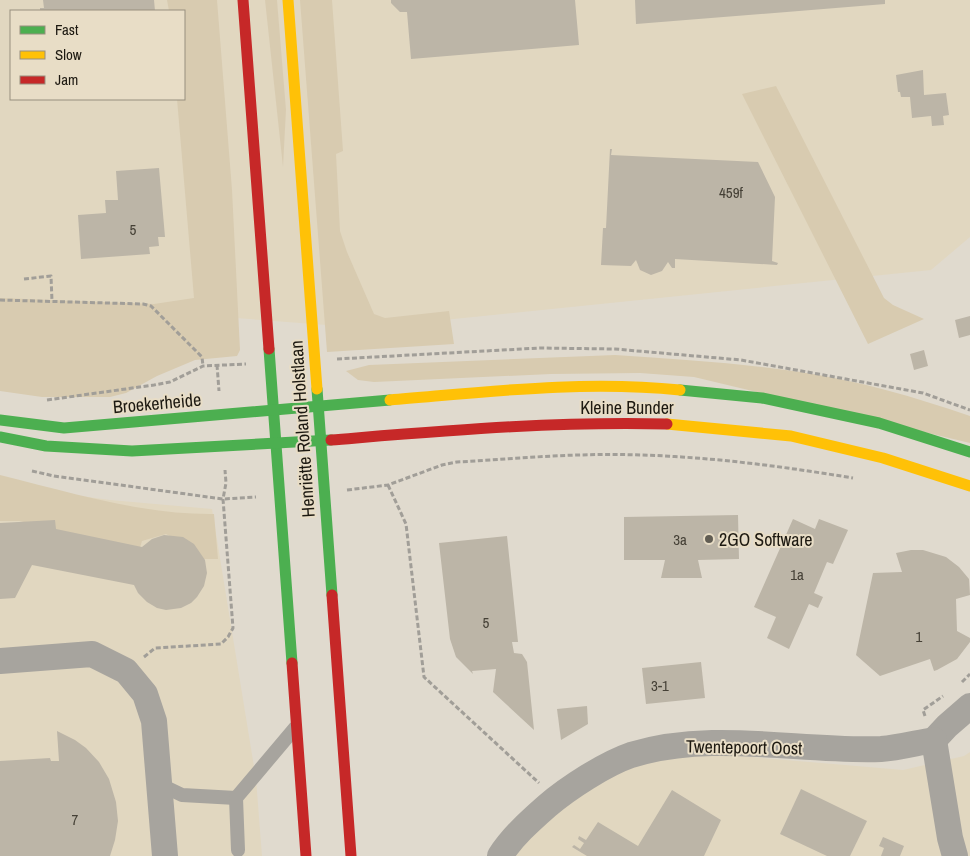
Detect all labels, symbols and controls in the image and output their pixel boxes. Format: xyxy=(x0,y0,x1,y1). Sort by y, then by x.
legend xyxy=(10,10,185,100)
text: Fast xyxy=(55,19,79,40)
text: Slow xyxy=(55,44,82,65)
text: Jam xyxy=(55,69,78,90)
house number: 459f xyxy=(719,182,744,203)
house number: 5 xyxy=(130,219,137,240)
street label: Henriëtte Roland Holstlaan xyxy=(283,340,321,518)
street label: Broekerheide xyxy=(112,387,202,419)
street label: Kleine Bunder xyxy=(580,395,674,420)
place label: 2GO Software xyxy=(719,527,813,552)
house number: 3a xyxy=(673,529,687,550)
marker: 2GO Software xyxy=(703,533,715,545)
house number: 1a xyxy=(790,564,804,585)
house number: 5 xyxy=(483,612,490,633)
house number: 1 xyxy=(916,626,923,647)
house number: 3-1 xyxy=(651,675,669,696)
street label: Twentepoort Oost xyxy=(686,733,802,761)
house number: 7 xyxy=(72,809,79,830)

